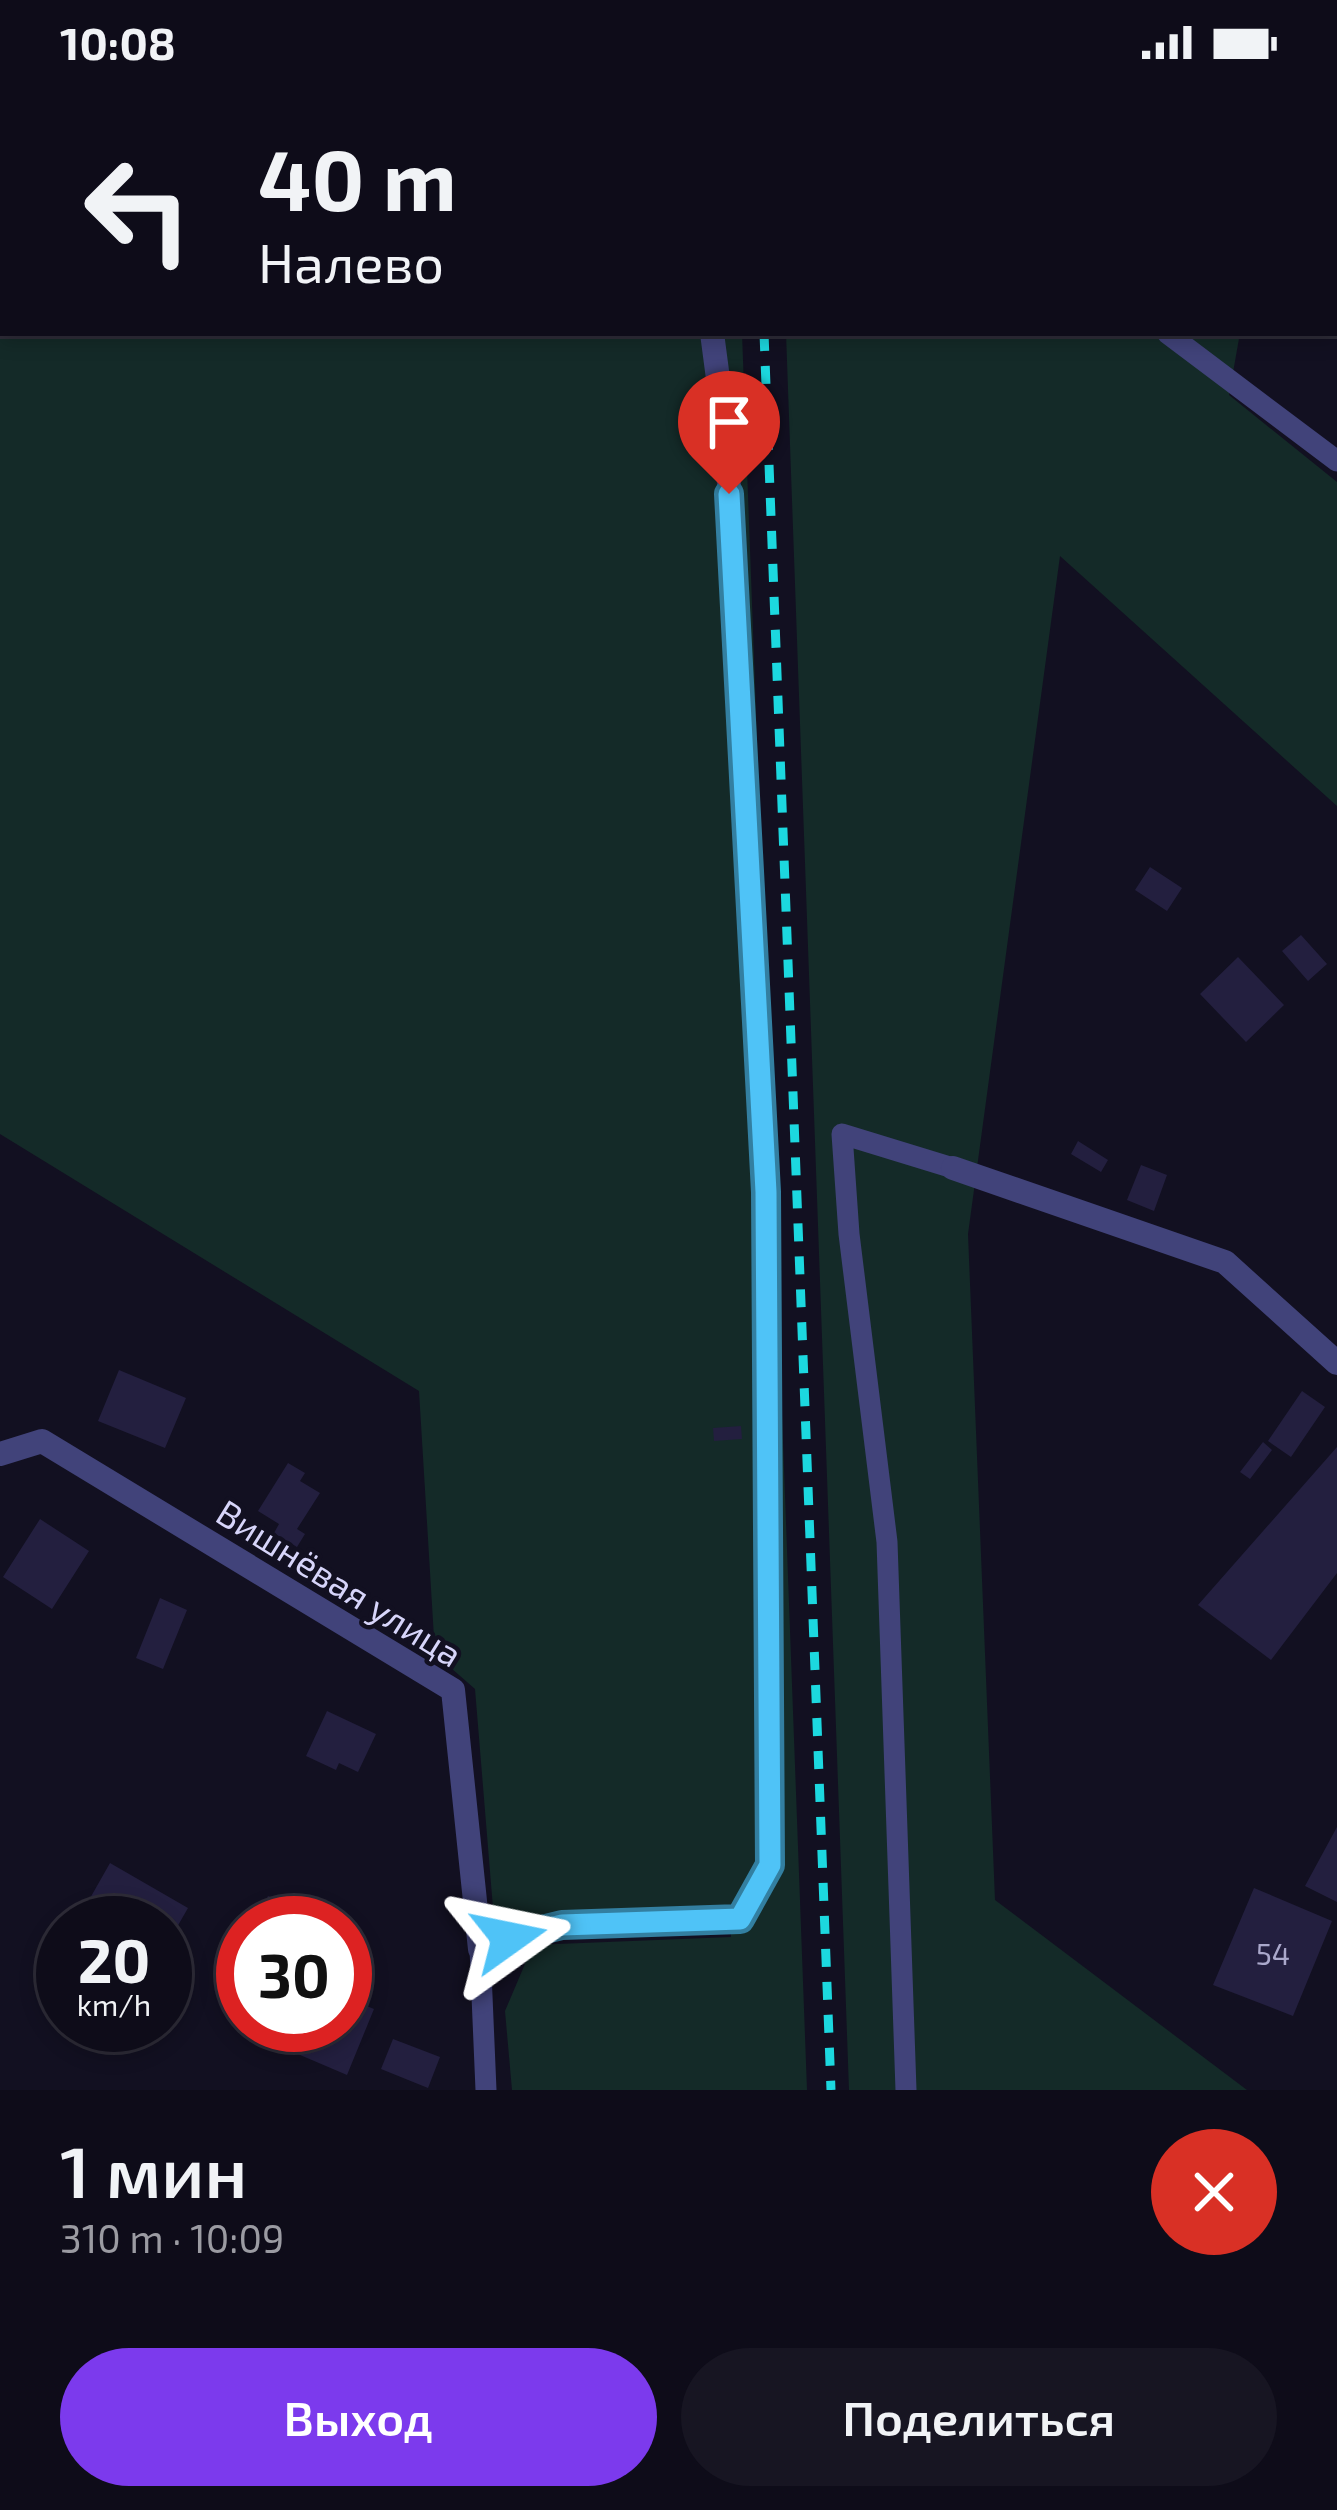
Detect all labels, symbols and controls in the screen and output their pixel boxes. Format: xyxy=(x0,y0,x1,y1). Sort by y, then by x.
text: 10:08 xyxy=(60,15,176,69)
text: 40 m xyxy=(258,127,457,228)
icon: left xyxy=(60,132,216,288)
text: Налево xyxy=(258,229,444,294)
pin xyxy=(678,371,780,494)
icon: arrive xyxy=(696,389,762,455)
street label: Вишнёвая улица xyxy=(209,1489,470,1675)
position arrow xyxy=(446,1875,572,2001)
speed limit sign: 30 xyxy=(216,1896,372,2052)
text: 20 xyxy=(78,1923,150,1995)
house number: 54 xyxy=(1256,1935,1290,1971)
text: km/h xyxy=(77,1986,151,2022)
text: 1 мин xyxy=(60,2126,247,2212)
button: close xyxy=(1151,2129,1277,2255)
text: 310 m · 10:09 xyxy=(60,2214,284,2261)
button: Выход xyxy=(60,2348,657,2486)
button: Поделиться xyxy=(681,2348,1277,2486)

